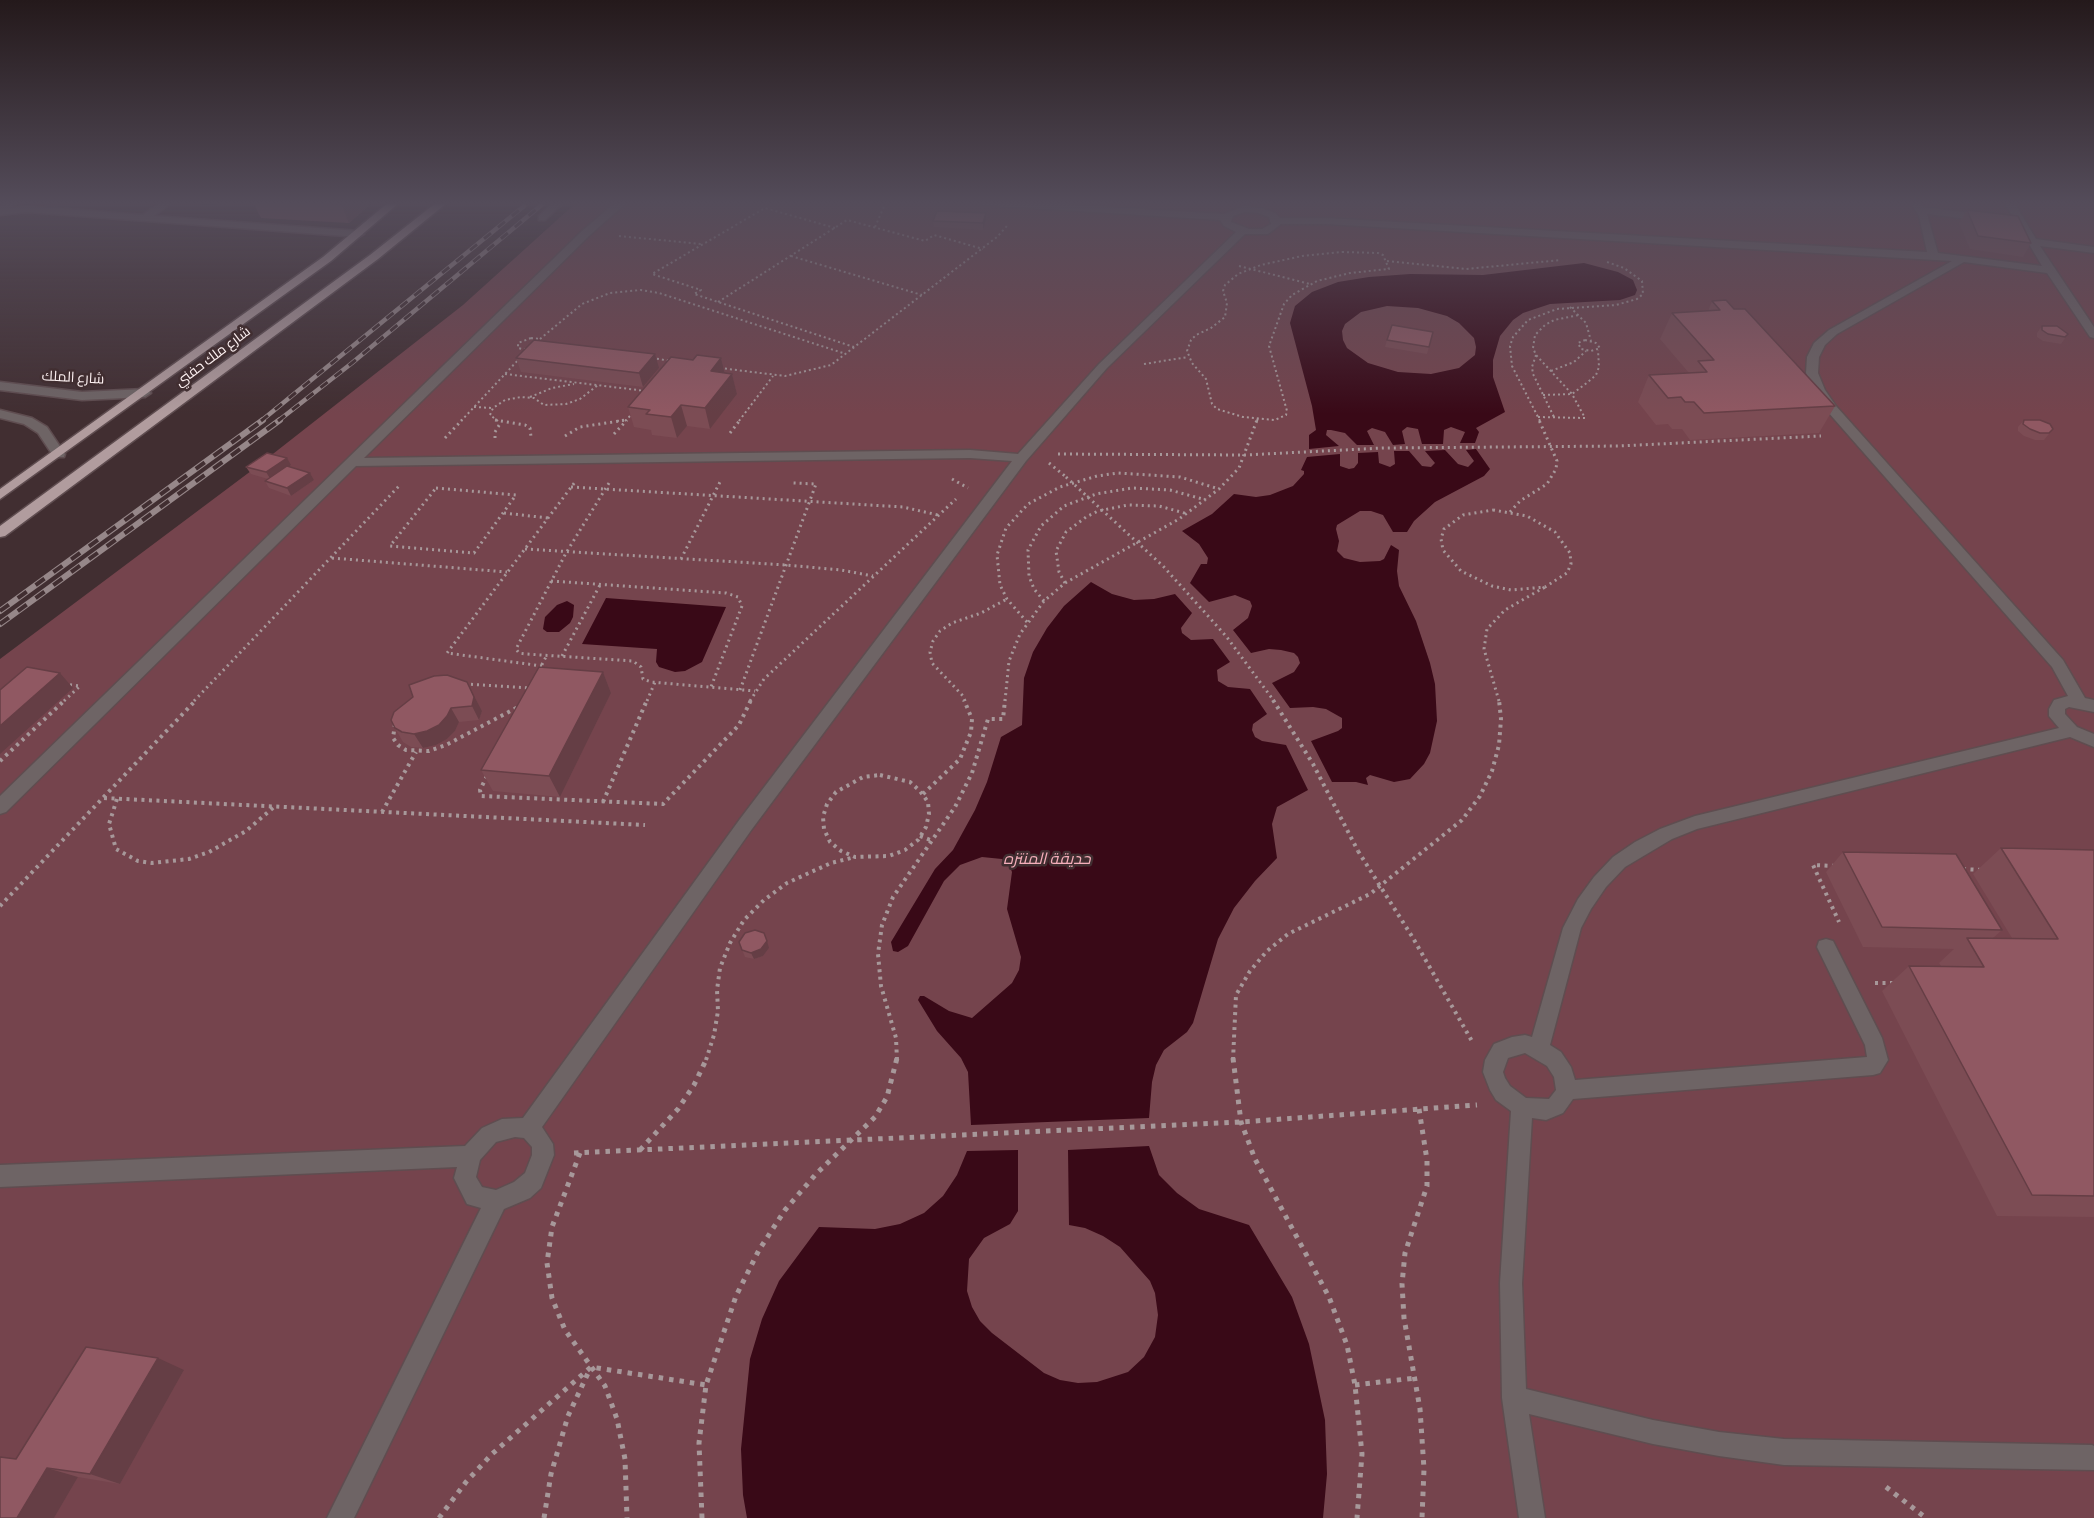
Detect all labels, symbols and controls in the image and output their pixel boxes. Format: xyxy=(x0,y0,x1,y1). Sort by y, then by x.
street label: شارع ملك حفني xyxy=(172,323,254,391)
street label: شارع الملك xyxy=(41,368,105,388)
park label: حديقة المنتزه xyxy=(1003,850,1091,870)

